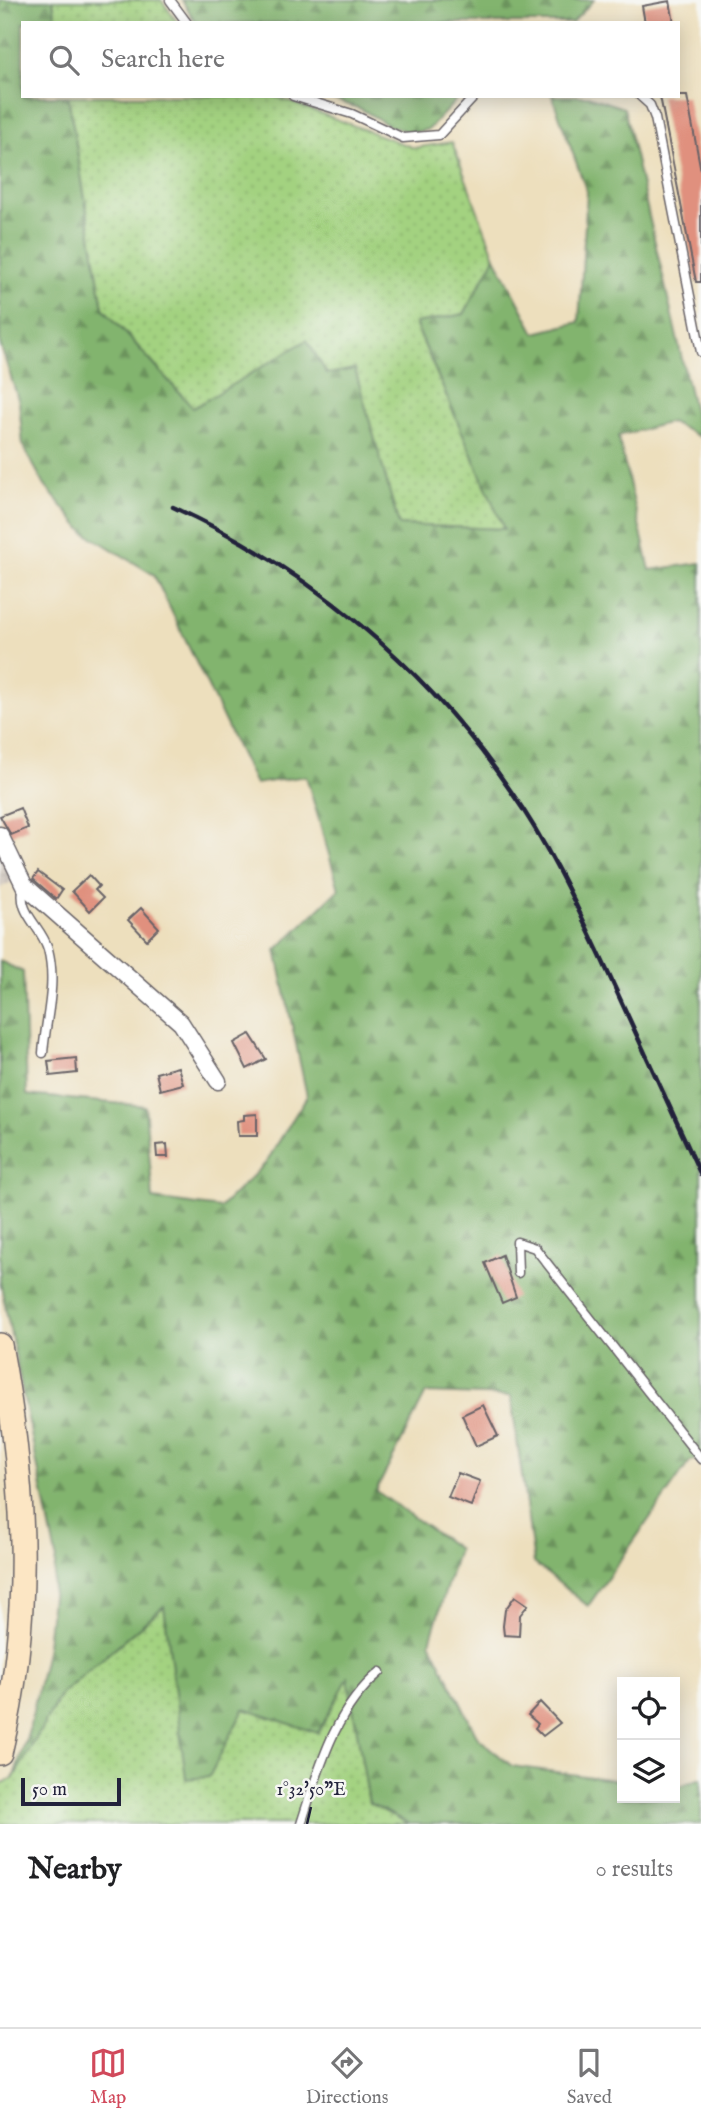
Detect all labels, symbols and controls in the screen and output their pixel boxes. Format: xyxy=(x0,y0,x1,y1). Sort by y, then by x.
search box xyxy=(21,21,680,98)
icon: search xyxy=(45,41,83,79)
text: Search here xyxy=(101,43,225,76)
map controls xyxy=(617,1677,680,1803)
button: locate xyxy=(617,1677,680,1740)
button: layers xyxy=(617,1740,680,1803)
scale bar xyxy=(21,1775,121,1807)
text: 50 m xyxy=(32,1778,67,1802)
text: 1°32'50"E xyxy=(276,1779,346,1802)
text: Nearby xyxy=(28,1851,121,1889)
text: 0 results xyxy=(595,1855,673,1884)
tab: Map xyxy=(89,2044,127,2110)
tab: Directions xyxy=(306,2044,388,2110)
tab: Saved xyxy=(567,2044,612,2110)

